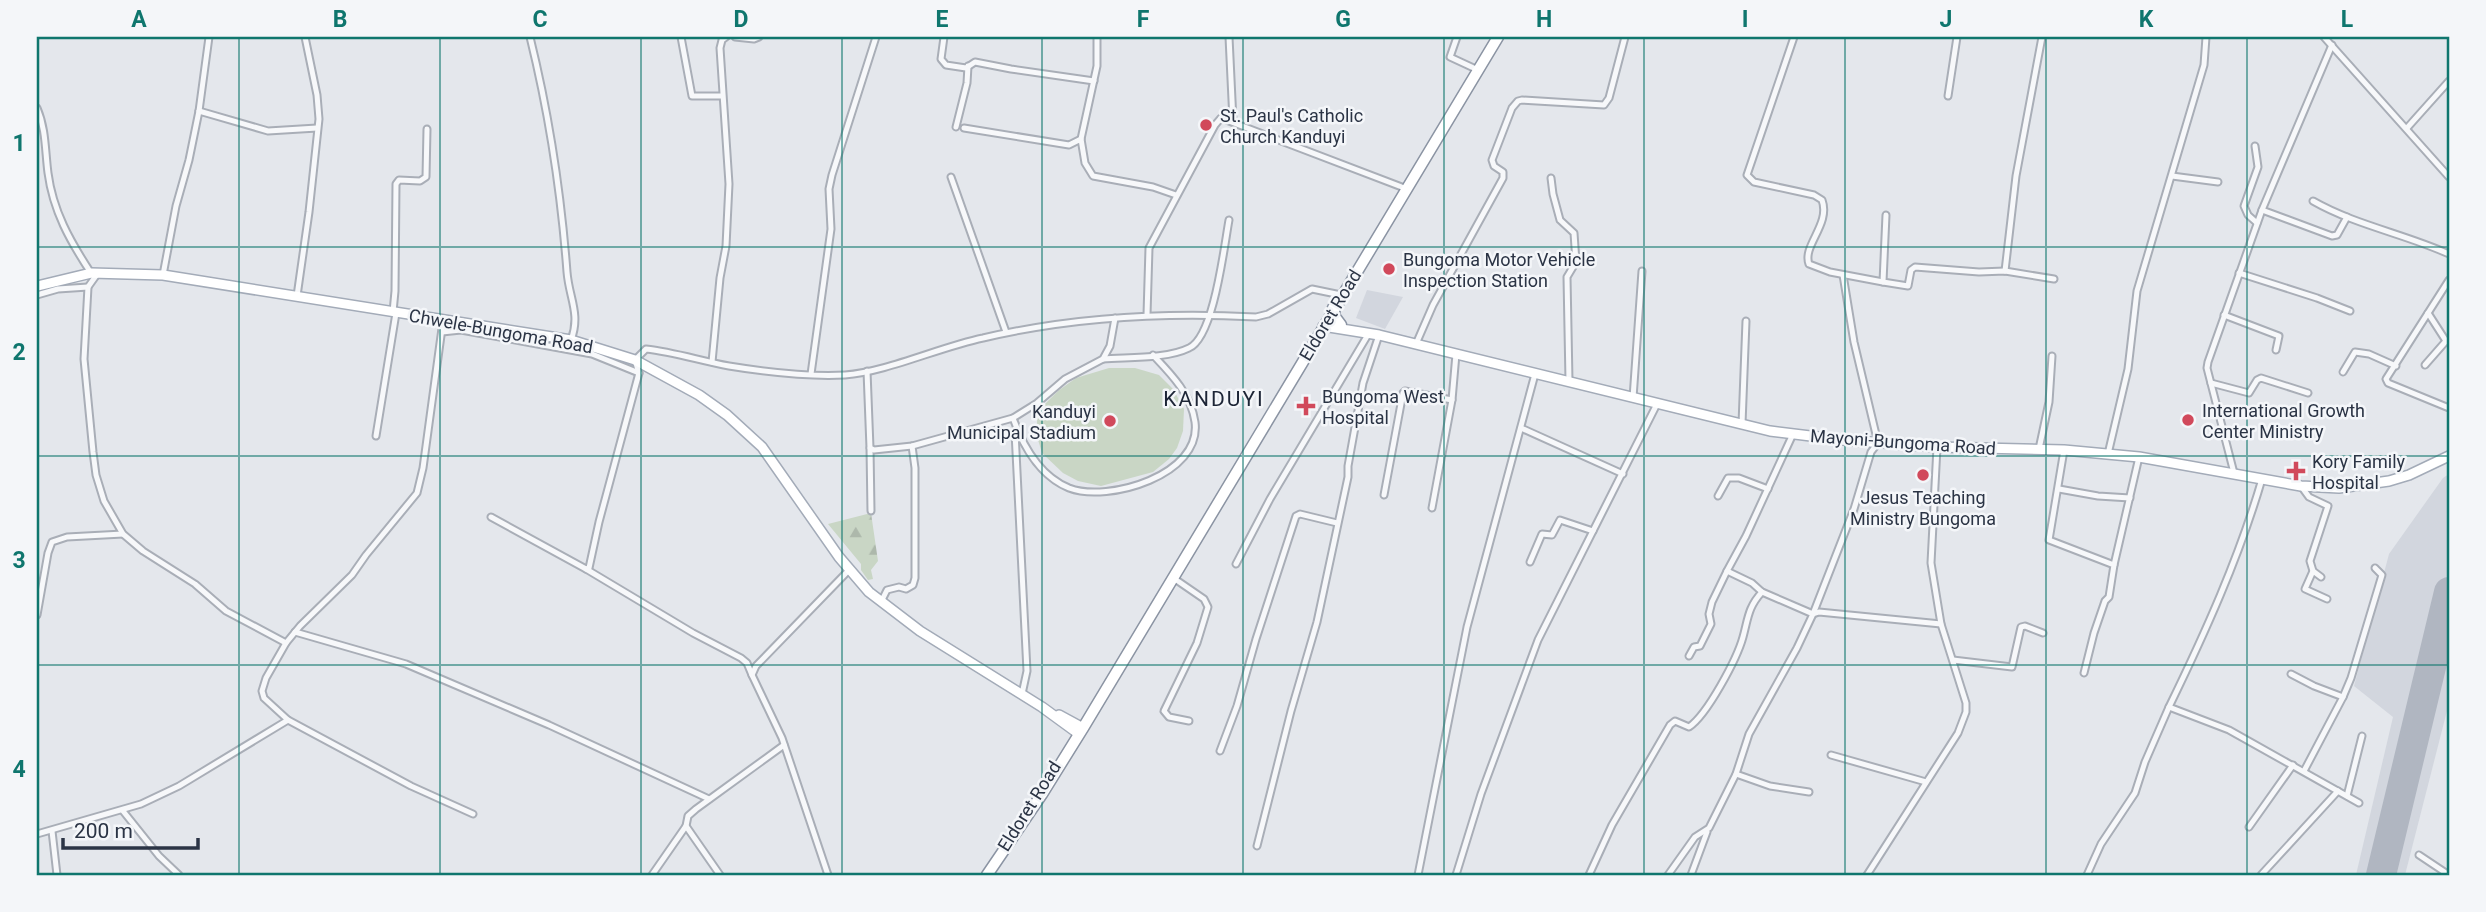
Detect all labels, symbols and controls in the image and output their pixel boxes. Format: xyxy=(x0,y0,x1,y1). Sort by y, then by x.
text: A xyxy=(131,6,147,33)
text: B xyxy=(333,6,347,33)
text: C xyxy=(532,6,548,33)
text: D xyxy=(734,6,748,33)
text: E xyxy=(936,6,949,33)
text: F xyxy=(1137,6,1150,33)
text: G xyxy=(1335,6,1351,33)
text: H xyxy=(1536,6,1552,33)
text: I xyxy=(1742,6,1748,33)
text: J xyxy=(1940,6,1952,33)
text: K xyxy=(2139,6,2154,33)
text: L xyxy=(2341,6,2353,33)
place label: St. Paul's Catholic Church Kanduyi xyxy=(1220,105,1363,147)
marker: St. Paul's Catholic Church Kanduyi xyxy=(1198,117,1214,133)
text: 1 xyxy=(12,130,26,157)
place label: Bungoma Motor Vehicle Inspection Station xyxy=(1403,249,1595,291)
marker: Bungoma Motor Vehicle Inspection Station xyxy=(1381,261,1397,277)
street label: Eldoret Road xyxy=(1295,266,1365,364)
street label: Chwele-Bungoma Road xyxy=(407,304,595,358)
text: 2 xyxy=(12,339,26,366)
place label: Bungoma West Hospital xyxy=(1322,386,1444,428)
district label: KANDUYI xyxy=(1163,387,1265,411)
marker: Bungoma West Hospital xyxy=(1296,396,1316,416)
place label: International Growth Center Ministry xyxy=(2202,400,2365,442)
place label: Kanduyi Municipal Stadium xyxy=(947,401,1096,443)
marker: International Growth Center Ministry xyxy=(2180,412,2196,428)
marker: Kanduyi Municipal Stadium xyxy=(1102,413,1118,429)
street label: Mayoni-Bungoma Road xyxy=(1809,425,1997,459)
place label: Kory Family Hospital xyxy=(2312,451,2406,493)
marker: Kory Family Hospital xyxy=(2286,461,2306,481)
marker: Jesus Teaching Ministry Bungoma xyxy=(1915,467,1931,483)
place label: Jesus Teaching Ministry Bungoma xyxy=(1850,487,1996,529)
text: 3 xyxy=(12,547,26,574)
text: 4 xyxy=(12,756,26,783)
street label: Eldoret Road xyxy=(993,757,1065,855)
scale bar xyxy=(63,807,198,851)
text: 200 m xyxy=(74,819,133,843)

